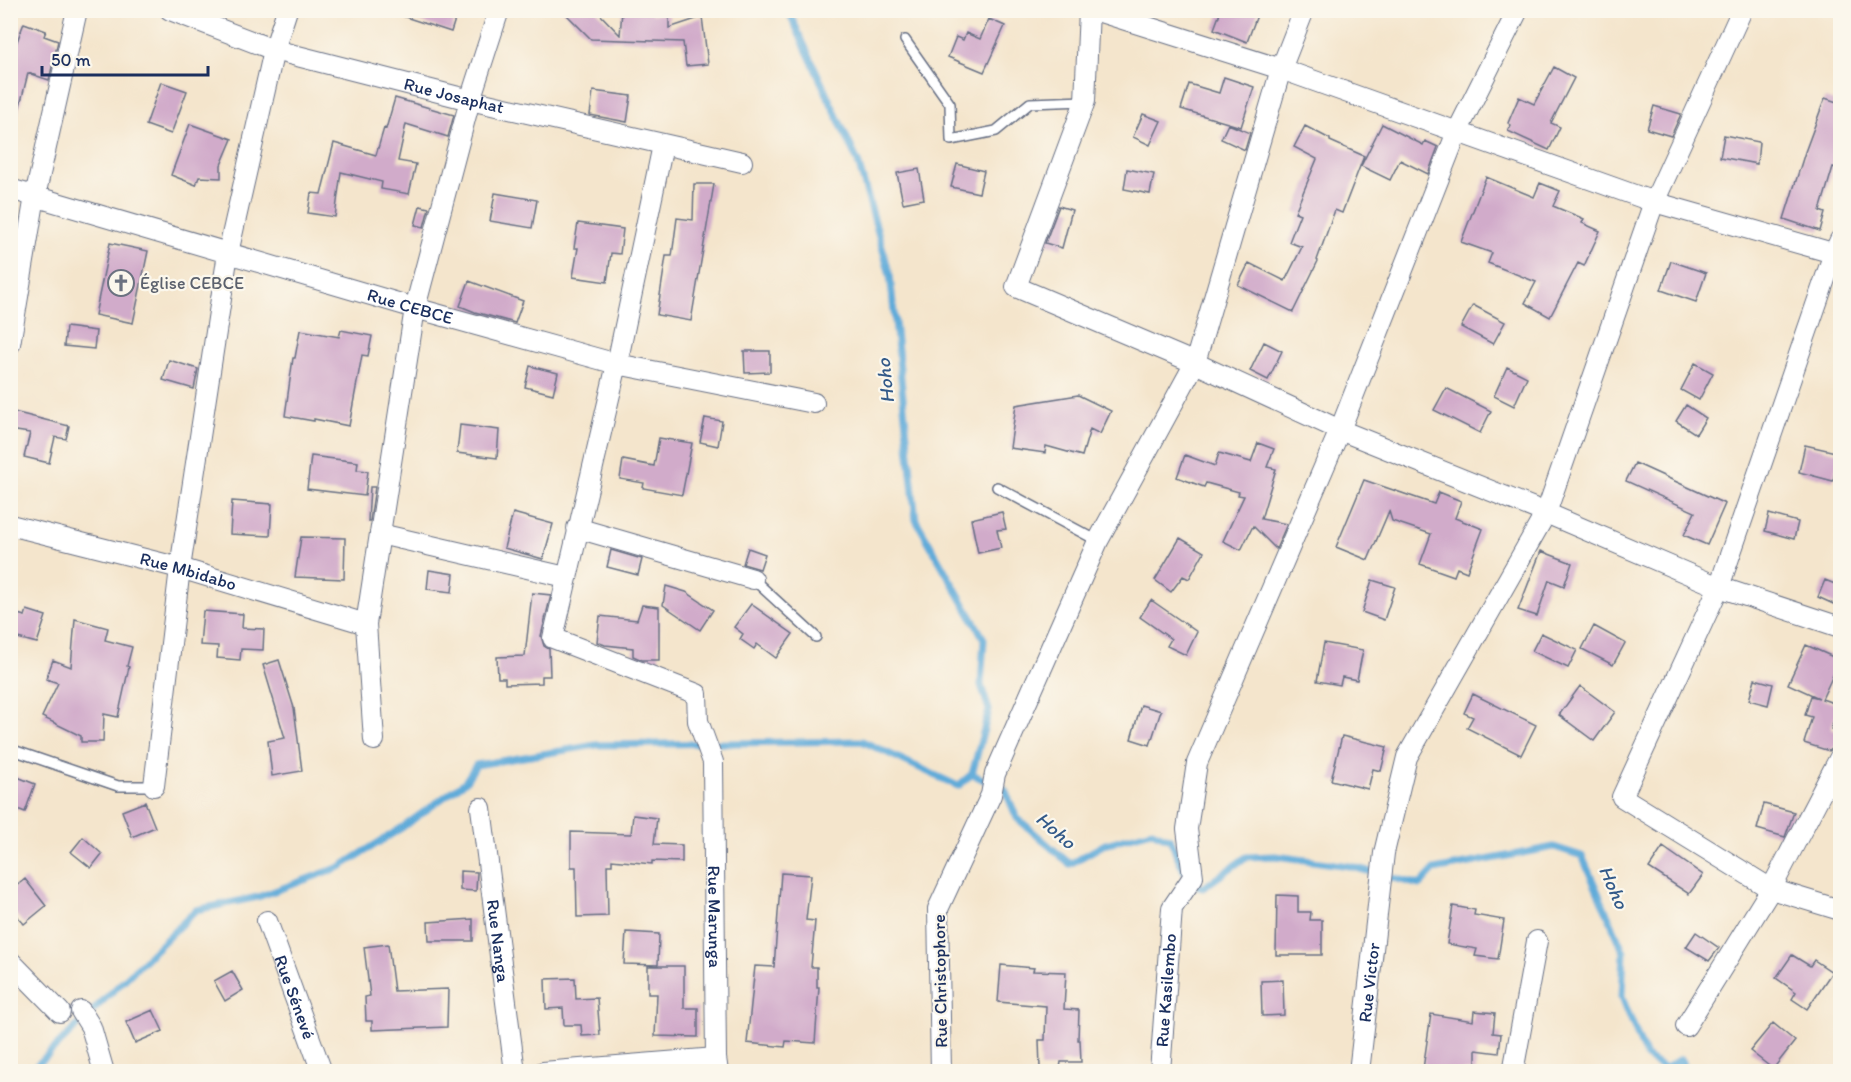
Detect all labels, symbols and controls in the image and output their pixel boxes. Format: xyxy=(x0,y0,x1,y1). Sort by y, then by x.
scale bar xyxy=(42,39,208,77)
text: 50 m xyxy=(51,49,91,71)
street label: Rue Josaphat xyxy=(401,73,506,118)
church icon: Église CEBCE xyxy=(106,268,136,298)
place label: Église CEBCE xyxy=(140,272,244,294)
street label: Rue CEBCE xyxy=(365,284,456,329)
water label: Hoho xyxy=(871,357,899,405)
street label: Rue Mbidabo xyxy=(137,547,239,595)
water label: Hoho xyxy=(1031,806,1081,854)
water label: Hoho xyxy=(1594,862,1634,913)
street label: Rue Marunga xyxy=(703,865,726,968)
street label: Rue Nanga xyxy=(482,898,514,984)
street label: Rue Christophore xyxy=(928,914,952,1048)
street label: Rue Kasilembo xyxy=(1151,933,1181,1048)
street label: Rue Victor xyxy=(1354,941,1385,1024)
street label: Rue Sénevé xyxy=(269,952,320,1042)

